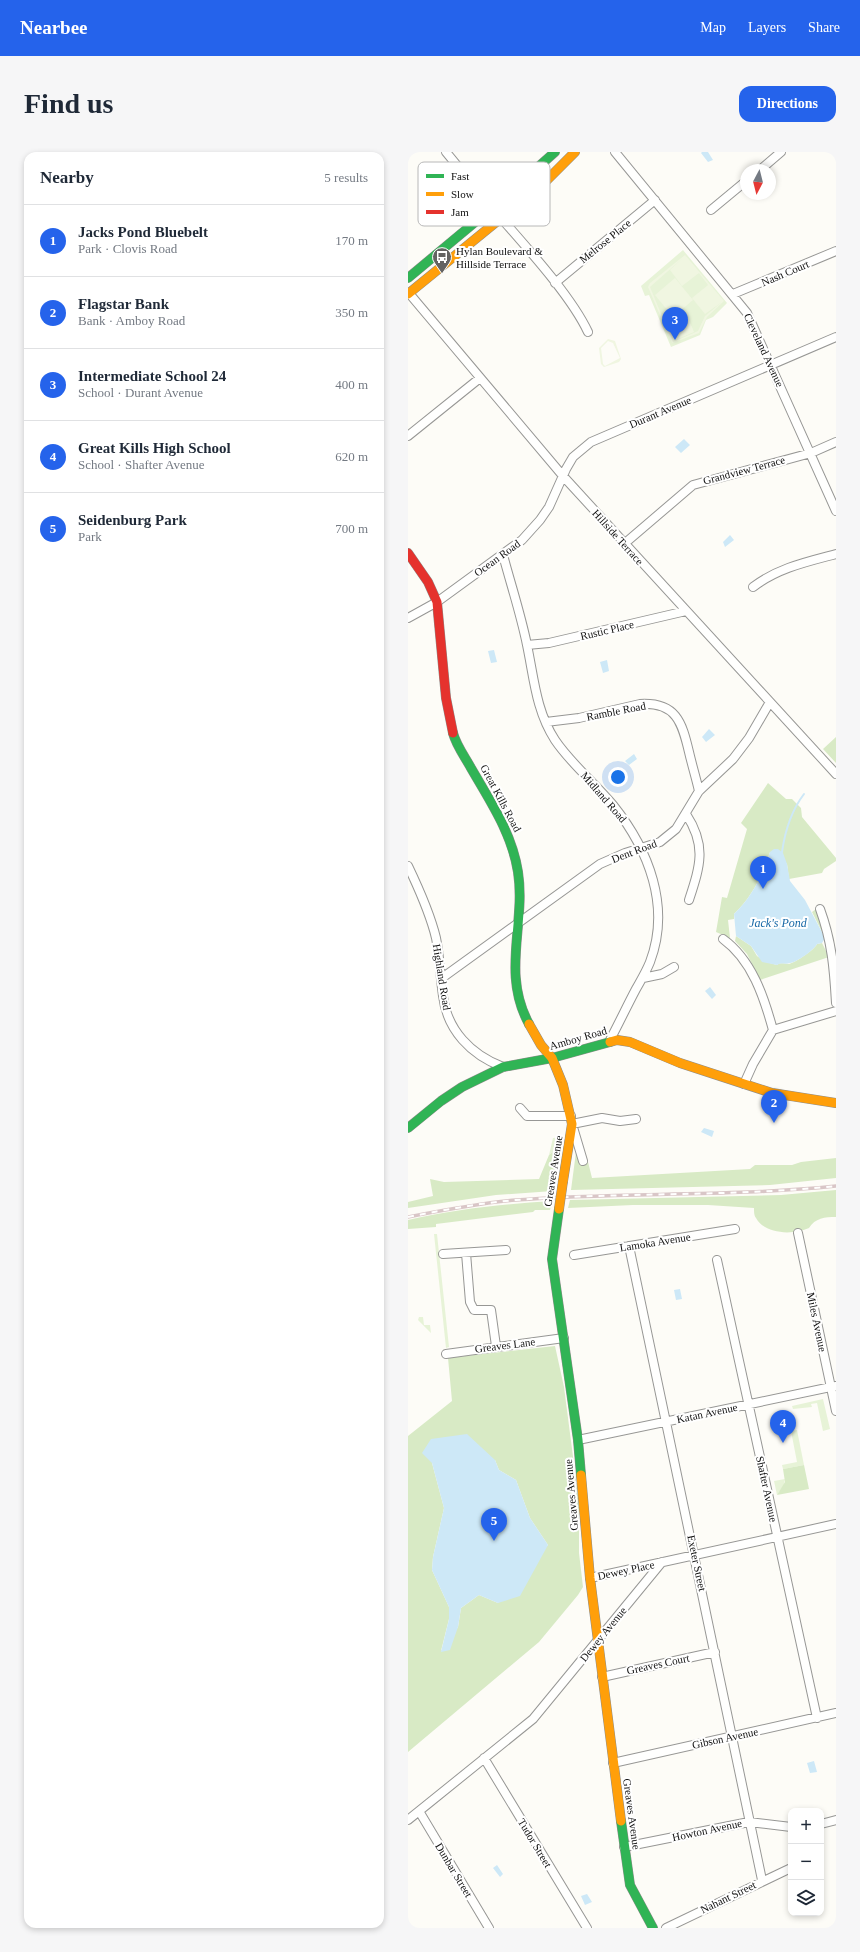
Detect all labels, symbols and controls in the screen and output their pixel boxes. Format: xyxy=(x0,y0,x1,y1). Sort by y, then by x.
text: Nearbee xyxy=(20,17,88,38)
text: Map xyxy=(700,20,726,35)
text: Layers xyxy=(748,20,786,35)
text: Share xyxy=(808,20,840,35)
button: Directions xyxy=(739,86,836,122)
text: Find us xyxy=(24,88,114,119)
legend xyxy=(418,162,550,226)
north arrow xyxy=(740,164,776,200)
text: Nearby xyxy=(40,168,94,187)
text: 5 results xyxy=(324,170,368,185)
text: Fast xyxy=(451,170,469,182)
text: Slow xyxy=(451,188,474,200)
text: Jam xyxy=(451,206,469,218)
street label: Melrose Place xyxy=(577,217,633,265)
text: Jacks Pond Bluebelt xyxy=(78,224,208,240)
text: 1 xyxy=(50,233,56,248)
text: 170 m xyxy=(335,233,368,248)
text: Park · Clovis Road xyxy=(78,241,177,256)
place label: Hylan Boulevard & Hillside Terrace xyxy=(456,245,543,270)
bus stop icon: Hylan Boulevard & Hillside Terrace xyxy=(431,246,453,274)
street label: Nash Court xyxy=(759,258,811,288)
text: Flagstar Bank xyxy=(78,296,169,312)
text: 2 xyxy=(50,305,56,320)
text: 350 m xyxy=(335,305,368,320)
pin: 3 xyxy=(662,307,688,340)
street label: Cleveland Avenue xyxy=(742,311,786,389)
text: Bank · Amboy Road xyxy=(78,313,185,328)
text: Intermediate School 24 xyxy=(78,368,226,384)
text: 3 xyxy=(50,377,56,392)
text: 400 m xyxy=(335,377,368,392)
text: School · Durant Avenue xyxy=(78,385,203,400)
street label: Durant Avenue xyxy=(627,394,693,430)
text: Great Kills High School xyxy=(78,440,231,456)
text: 4 xyxy=(50,449,56,464)
text: 620 m xyxy=(335,449,368,464)
street label: Grandview Terrace xyxy=(702,453,786,487)
text: School · Shafter Avenue xyxy=(78,457,204,472)
street label: Hillside Terrace xyxy=(590,507,646,567)
text: Seidenburg Park xyxy=(78,512,187,528)
text: 5 xyxy=(50,521,56,536)
text: 700 m xyxy=(335,521,368,536)
text: Park xyxy=(78,529,102,544)
street label: Ocean Road xyxy=(472,537,523,579)
street label: Rustic Place xyxy=(579,618,635,642)
street label: Ramble Road xyxy=(585,699,647,723)
street label: Great Kills Road xyxy=(478,762,524,834)
your location xyxy=(608,767,628,787)
street label: Midland Road xyxy=(579,769,630,825)
street label: Dent Road xyxy=(610,837,659,865)
pin: 1 xyxy=(750,856,776,889)
water label: Jack's Pond xyxy=(749,916,808,930)
street label: Highland Road xyxy=(431,943,453,1011)
street label: Amboy Road xyxy=(548,1024,608,1052)
pin: 2 xyxy=(761,1090,787,1123)
street label: Greaves Avenue xyxy=(541,1135,565,1207)
street label: Lamoka Avenue xyxy=(619,1230,691,1254)
street label: Miles Avenue xyxy=(805,1291,829,1353)
street label: Greaves Lane xyxy=(474,1335,536,1355)
street label: Katan Avenue xyxy=(676,1401,739,1425)
pin: 4 xyxy=(770,1410,796,1443)
street label: Shafter Avenue xyxy=(754,1455,780,1523)
street label: Greaves Avenue xyxy=(562,1459,580,1531)
pin: 5 xyxy=(481,1508,507,1541)
street label: Exeter Street xyxy=(685,1534,709,1592)
street label: Dewey Place xyxy=(597,1558,656,1582)
street label: Dewey Avenue xyxy=(577,1604,629,1664)
street label: Greaves Court xyxy=(626,1651,690,1677)
street label: Gibson Avenue xyxy=(691,1725,759,1751)
street label: Greaves Avenue xyxy=(621,1778,643,1850)
map controls xyxy=(788,1808,824,1916)
button: + xyxy=(788,1808,824,1844)
street label: Tudor Street xyxy=(516,1816,554,1870)
street label: Howton Avenue xyxy=(671,1817,743,1843)
street label: Dunbar Street xyxy=(433,1841,475,1899)
button: − xyxy=(788,1844,824,1880)
street label: Nahant Street xyxy=(698,1878,758,1916)
button: layers xyxy=(788,1880,824,1916)

